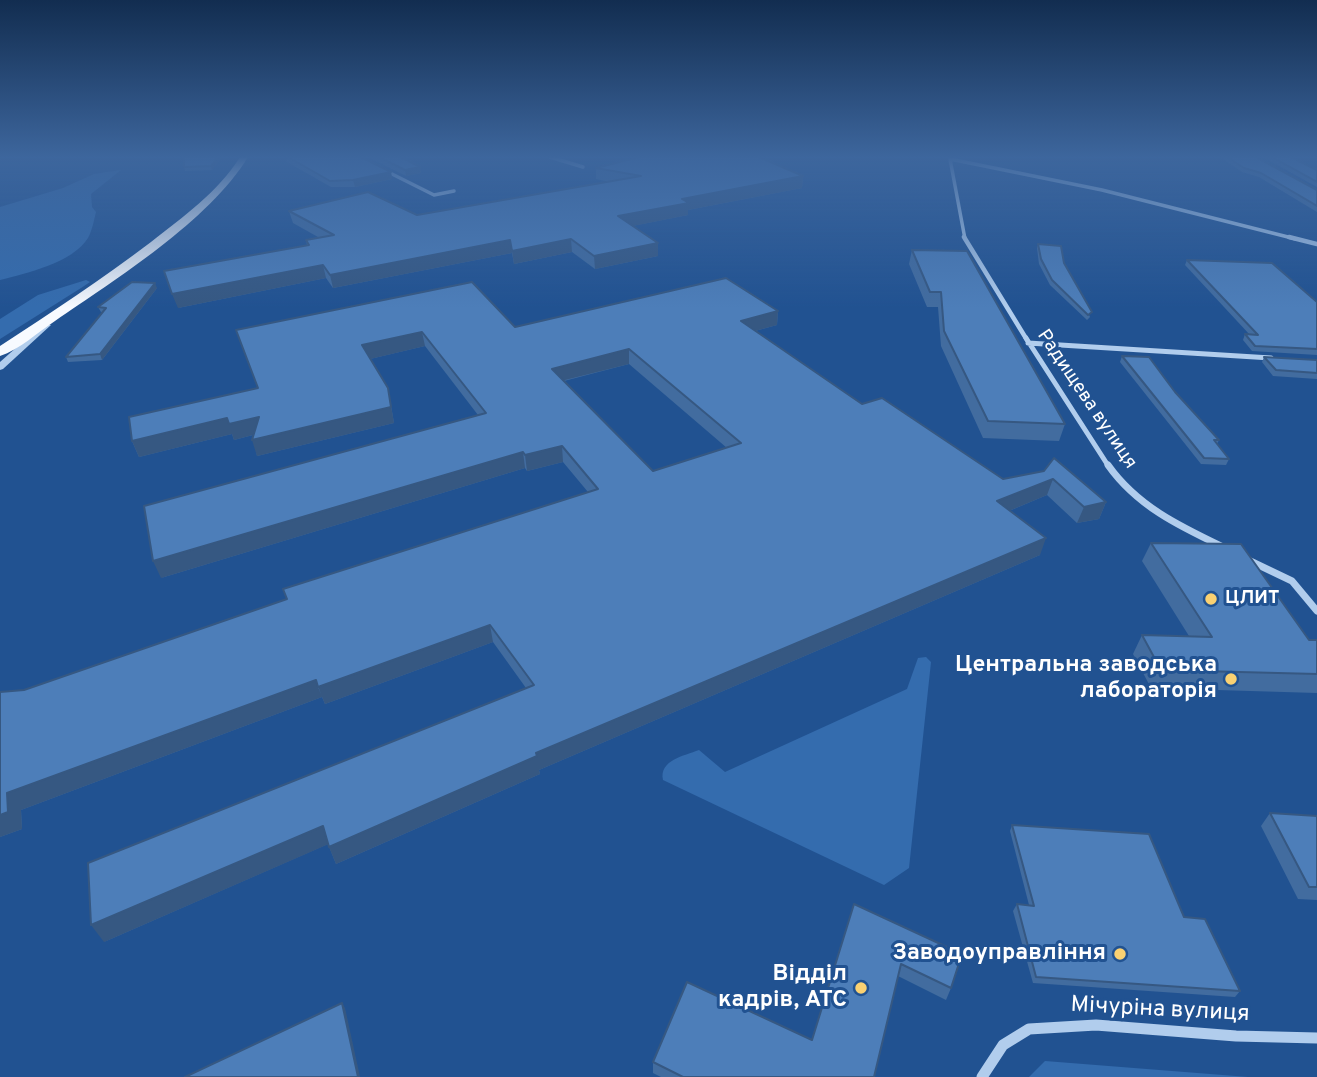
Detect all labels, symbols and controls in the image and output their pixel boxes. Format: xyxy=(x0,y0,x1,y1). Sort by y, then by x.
street label: Радищева вулиця xyxy=(1031,326,1141,474)
place label: ЦЛИТ xyxy=(1225,588,1279,610)
marker: ЦЛИТ xyxy=(1203,591,1219,607)
place label: Центральна заводська лабораторія xyxy=(955,652,1217,706)
marker: Центральна заводська лабораторія xyxy=(1223,671,1239,687)
place label: Заводоуправління xyxy=(892,940,1106,968)
marker: Заводоуправління xyxy=(1112,946,1128,962)
place label: Відділ кадрів, АТС xyxy=(718,961,847,1015)
marker: Відділ кадрів, АТС xyxy=(853,980,869,996)
street label: Мічуріна вулиця xyxy=(1070,993,1250,1029)

